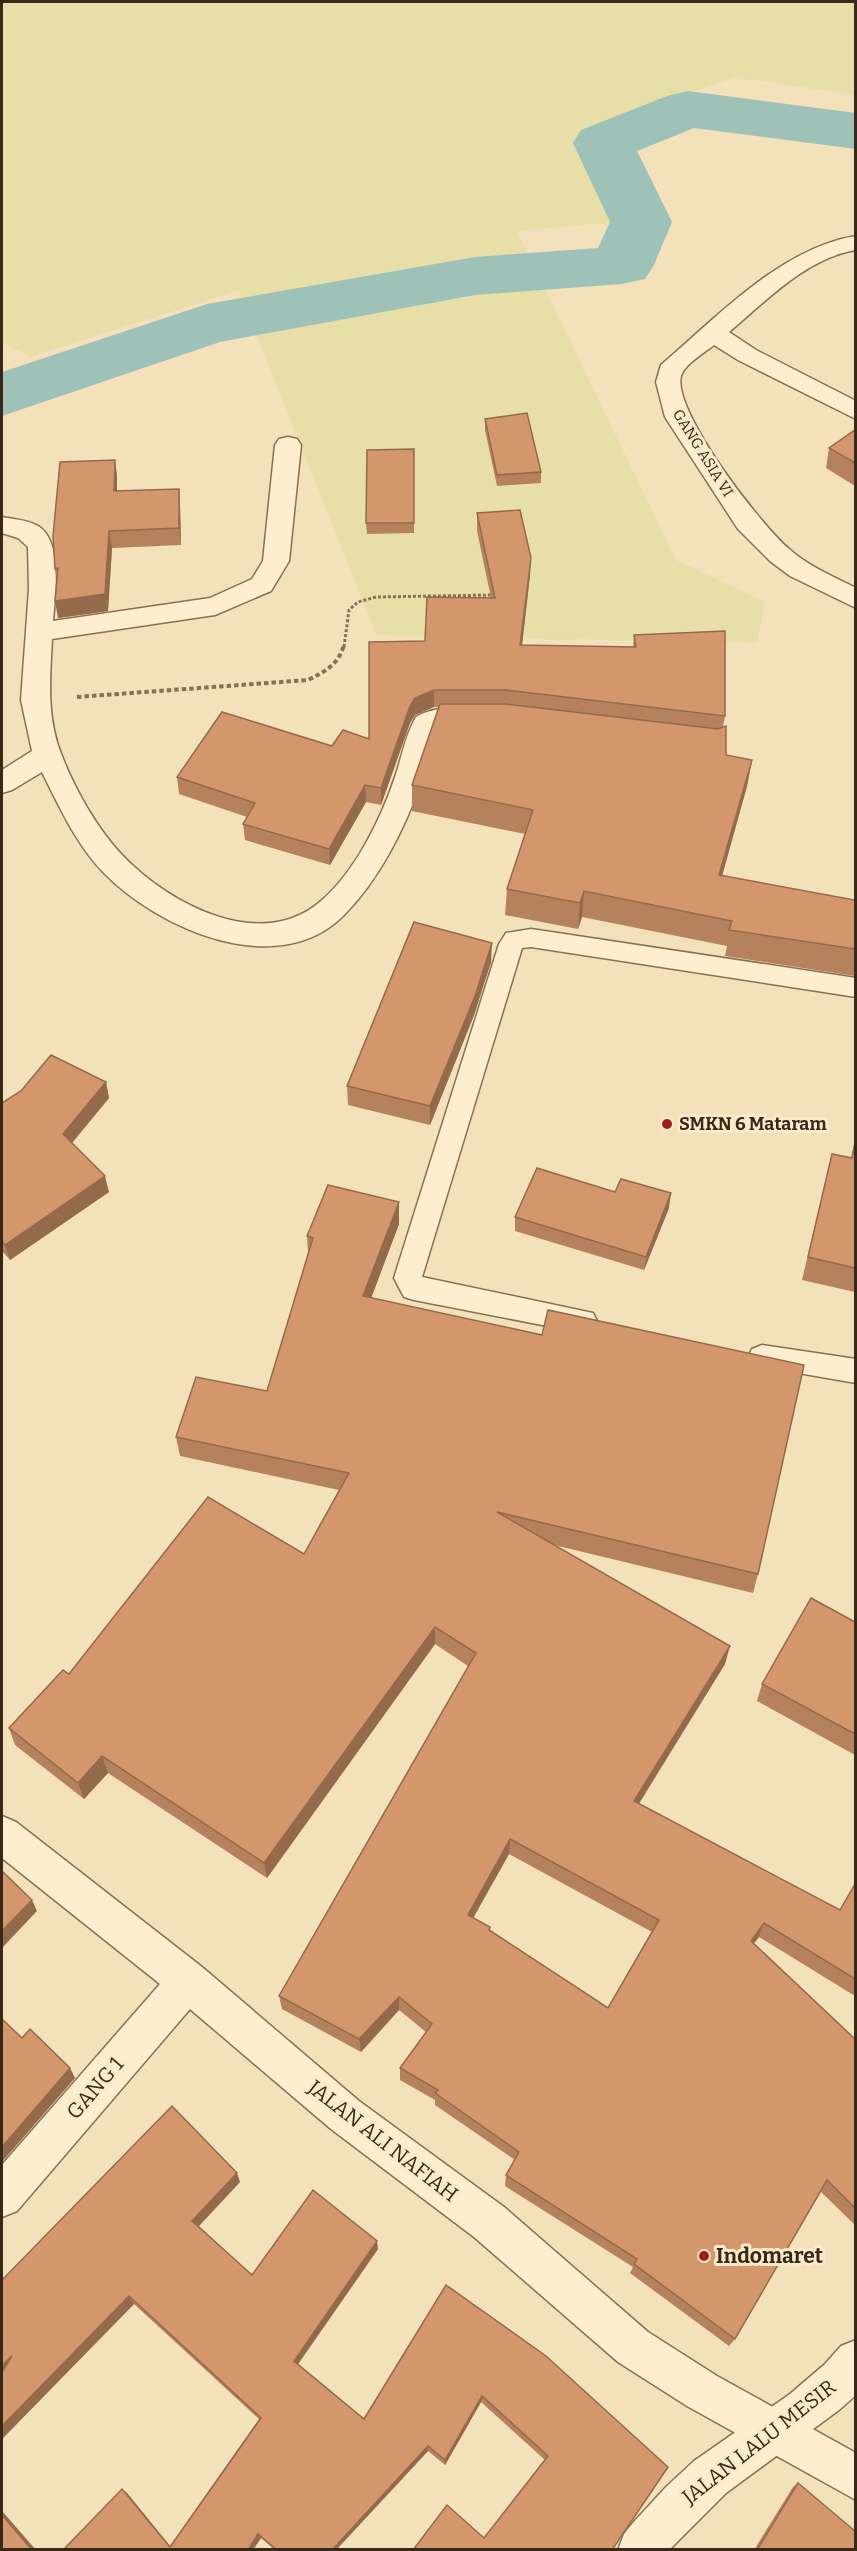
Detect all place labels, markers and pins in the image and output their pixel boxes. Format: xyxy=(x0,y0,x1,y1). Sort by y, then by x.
place label: SMKN 6 Mataram xyxy=(679,1113,827,1135)
marker: SMKN 6 Mataram xyxy=(660,1117,674,1131)
place label: Indomaret xyxy=(716,2243,824,2269)
marker: Indomaret xyxy=(697,2249,711,2263)

